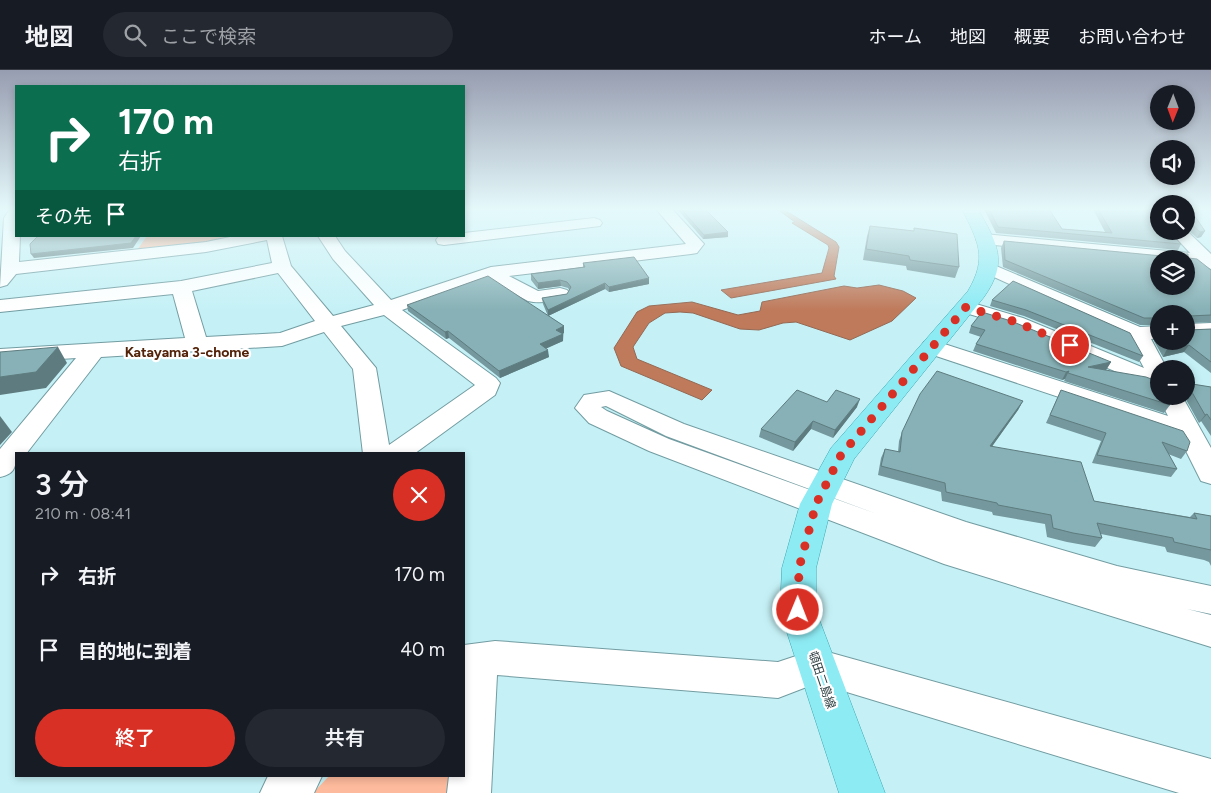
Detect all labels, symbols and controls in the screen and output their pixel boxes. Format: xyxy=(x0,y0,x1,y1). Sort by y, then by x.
search box xyxy=(103,12,453,57)
icon: search xyxy=(121,21,149,49)
text: 地図 xyxy=(25,22,73,51)
text: ここで検索 xyxy=(161,25,256,48)
text: ホーム xyxy=(869,26,922,48)
text: 地図 xyxy=(950,26,986,48)
text: 概要 xyxy=(1014,26,1050,48)
text: お問い合わせ xyxy=(1078,26,1186,48)
north arrow xyxy=(1150,85,1195,130)
map controls xyxy=(1150,85,1195,405)
text: 170 m xyxy=(118,101,214,143)
icon: right xyxy=(35,105,100,170)
button: sound xyxy=(1150,140,1195,185)
text: 右折 xyxy=(118,148,162,175)
button: search xyxy=(1150,195,1195,240)
icon: arrive xyxy=(102,200,130,228)
text: その先 xyxy=(35,205,92,228)
button: layers xyxy=(1150,250,1195,295)
button: + xyxy=(1150,305,1195,350)
pin xyxy=(1049,324,1091,366)
icon: arrive xyxy=(1056,331,1084,359)
district label: Katayama 3-chome xyxy=(125,344,250,361)
button: − xyxy=(1150,360,1195,405)
text: 3 分 xyxy=(35,466,89,503)
button: close xyxy=(393,469,445,521)
text: 210 m · 08:41 xyxy=(35,504,131,523)
icon: right xyxy=(35,561,63,589)
text: 170 m xyxy=(394,563,445,586)
text: 右折 xyxy=(78,565,116,588)
position arrow xyxy=(771,583,823,635)
icon: arrive xyxy=(35,636,63,664)
text: 40 m xyxy=(400,638,445,661)
text: 目的地に到着 xyxy=(78,640,192,663)
street label: 頓田二島線 xyxy=(806,649,838,711)
button: 終了 xyxy=(35,709,235,767)
button: 共有 xyxy=(245,709,445,767)

